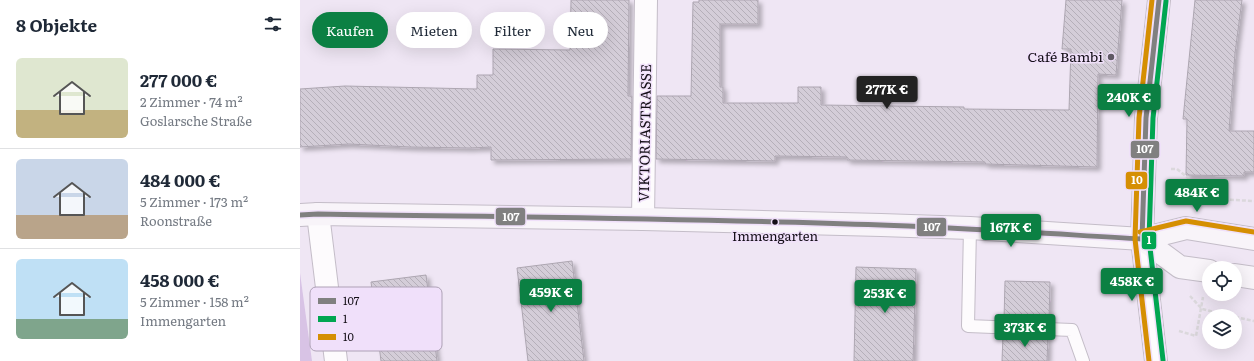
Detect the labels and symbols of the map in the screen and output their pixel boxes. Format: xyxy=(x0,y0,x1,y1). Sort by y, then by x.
place label: Café Bambi xyxy=(1027,46,1103,66)
marker: Café Bambi xyxy=(1106,52,1116,62)
street label: VIKTORIASTRASSE xyxy=(633,64,655,202)
pin: 277K € xyxy=(854,76,920,110)
pin: 240K € xyxy=(1096,84,1162,118)
line badge: 107 xyxy=(1130,140,1160,159)
text: 107 xyxy=(1136,140,1154,156)
line badge: 10 xyxy=(1125,171,1148,190)
text: 10 xyxy=(1131,171,1143,187)
pin: 484K € xyxy=(1164,179,1230,213)
line badge: 107 xyxy=(495,207,526,226)
text: 107 xyxy=(502,208,520,224)
pin: 167K € xyxy=(978,214,1044,248)
marker: Immengarten xyxy=(770,217,780,227)
line badge: 107 xyxy=(916,217,947,237)
text: 107 xyxy=(923,218,941,234)
place label: Immengarten xyxy=(732,226,818,245)
line badge: 1 xyxy=(1141,231,1157,250)
text: 1 xyxy=(1147,231,1152,247)
pin: 458K € xyxy=(1099,268,1165,302)
pin: 459K € xyxy=(518,279,584,313)
pin: 253K € xyxy=(852,280,918,314)
legend xyxy=(310,287,442,351)
text: 107 xyxy=(343,292,360,308)
text: 1 xyxy=(343,310,348,326)
pin: 373K € xyxy=(992,314,1058,348)
text: 10 xyxy=(343,328,354,344)

